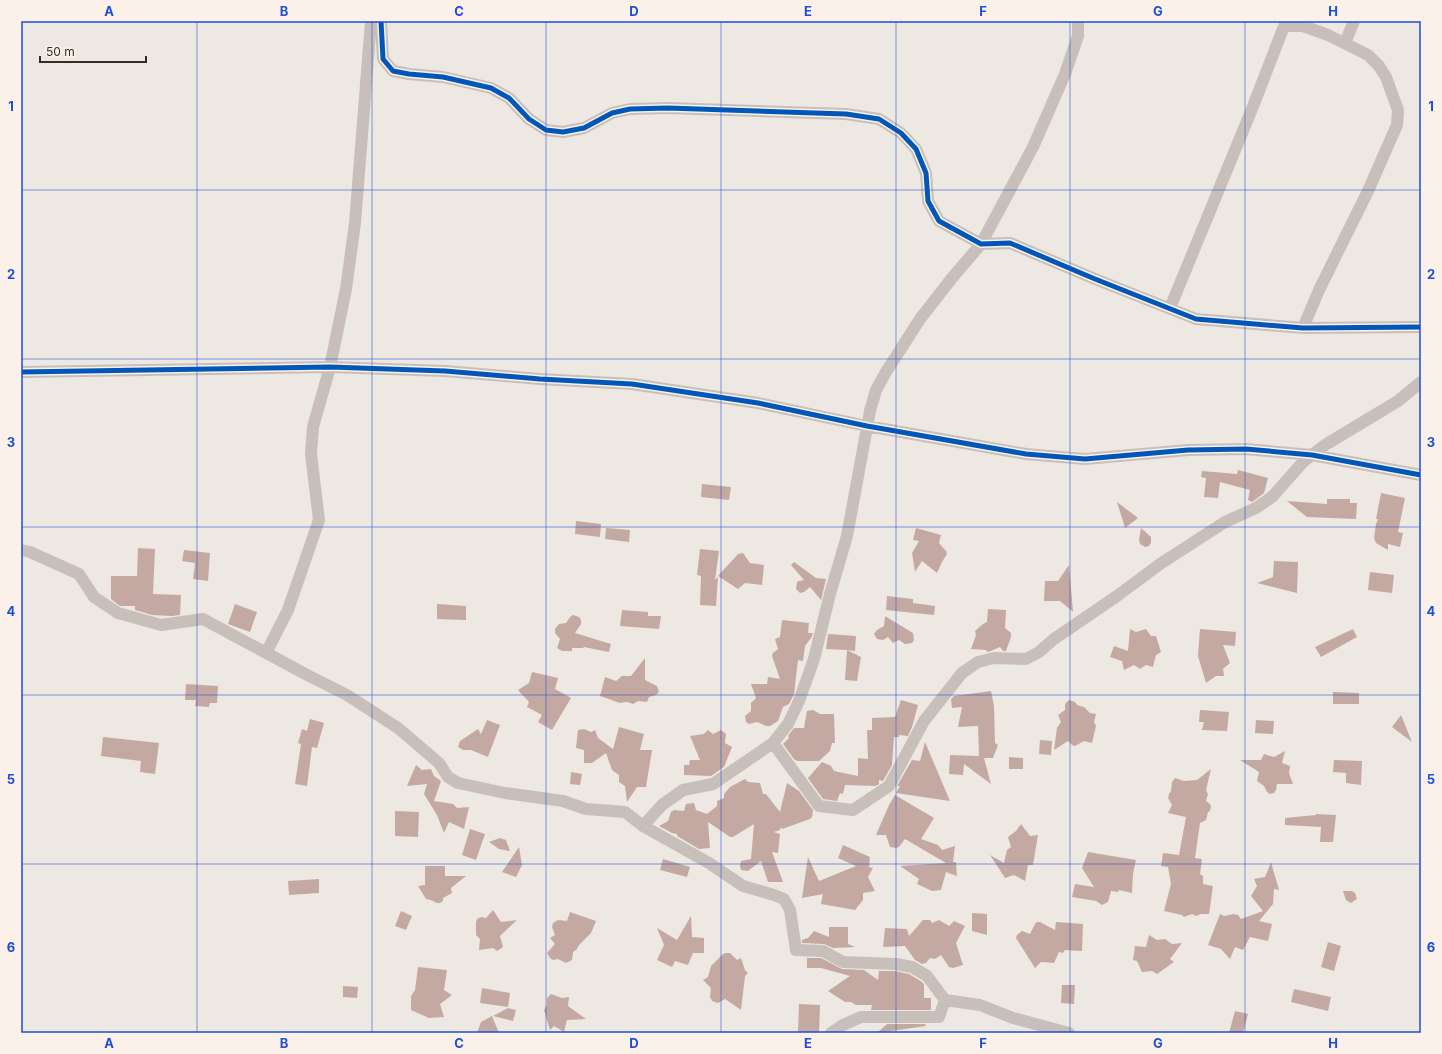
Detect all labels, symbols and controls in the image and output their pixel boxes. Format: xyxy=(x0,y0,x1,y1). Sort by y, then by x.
text: A xyxy=(104,3,114,19)
text: B xyxy=(280,3,289,19)
text: C xyxy=(454,3,464,19)
text: D xyxy=(629,3,639,19)
text: E xyxy=(804,3,812,19)
text: F xyxy=(979,3,987,19)
text: G xyxy=(1153,3,1163,19)
text: H xyxy=(1328,3,1338,19)
scale bar xyxy=(40,38,146,64)
text: 50 m xyxy=(46,44,75,59)
text: 1 xyxy=(8,98,14,114)
text: 1 xyxy=(1428,98,1434,114)
text: 2 xyxy=(7,266,15,282)
text: 2 xyxy=(1427,266,1435,282)
text: 3 xyxy=(7,434,15,450)
text: 3 xyxy=(1427,434,1435,450)
text: 4 xyxy=(7,603,16,619)
text: 4 xyxy=(1427,603,1436,619)
text: 5 xyxy=(7,771,15,787)
text: 5 xyxy=(1427,771,1435,787)
text: 6 xyxy=(7,939,15,955)
text: 6 xyxy=(1427,939,1435,955)
text: A xyxy=(104,1035,114,1051)
text: B xyxy=(280,1035,289,1051)
text: C xyxy=(454,1035,464,1051)
text: D xyxy=(629,1035,639,1051)
text: E xyxy=(804,1035,812,1051)
text: F xyxy=(979,1035,987,1051)
text: G xyxy=(1153,1035,1163,1051)
text: H xyxy=(1328,1035,1338,1051)

